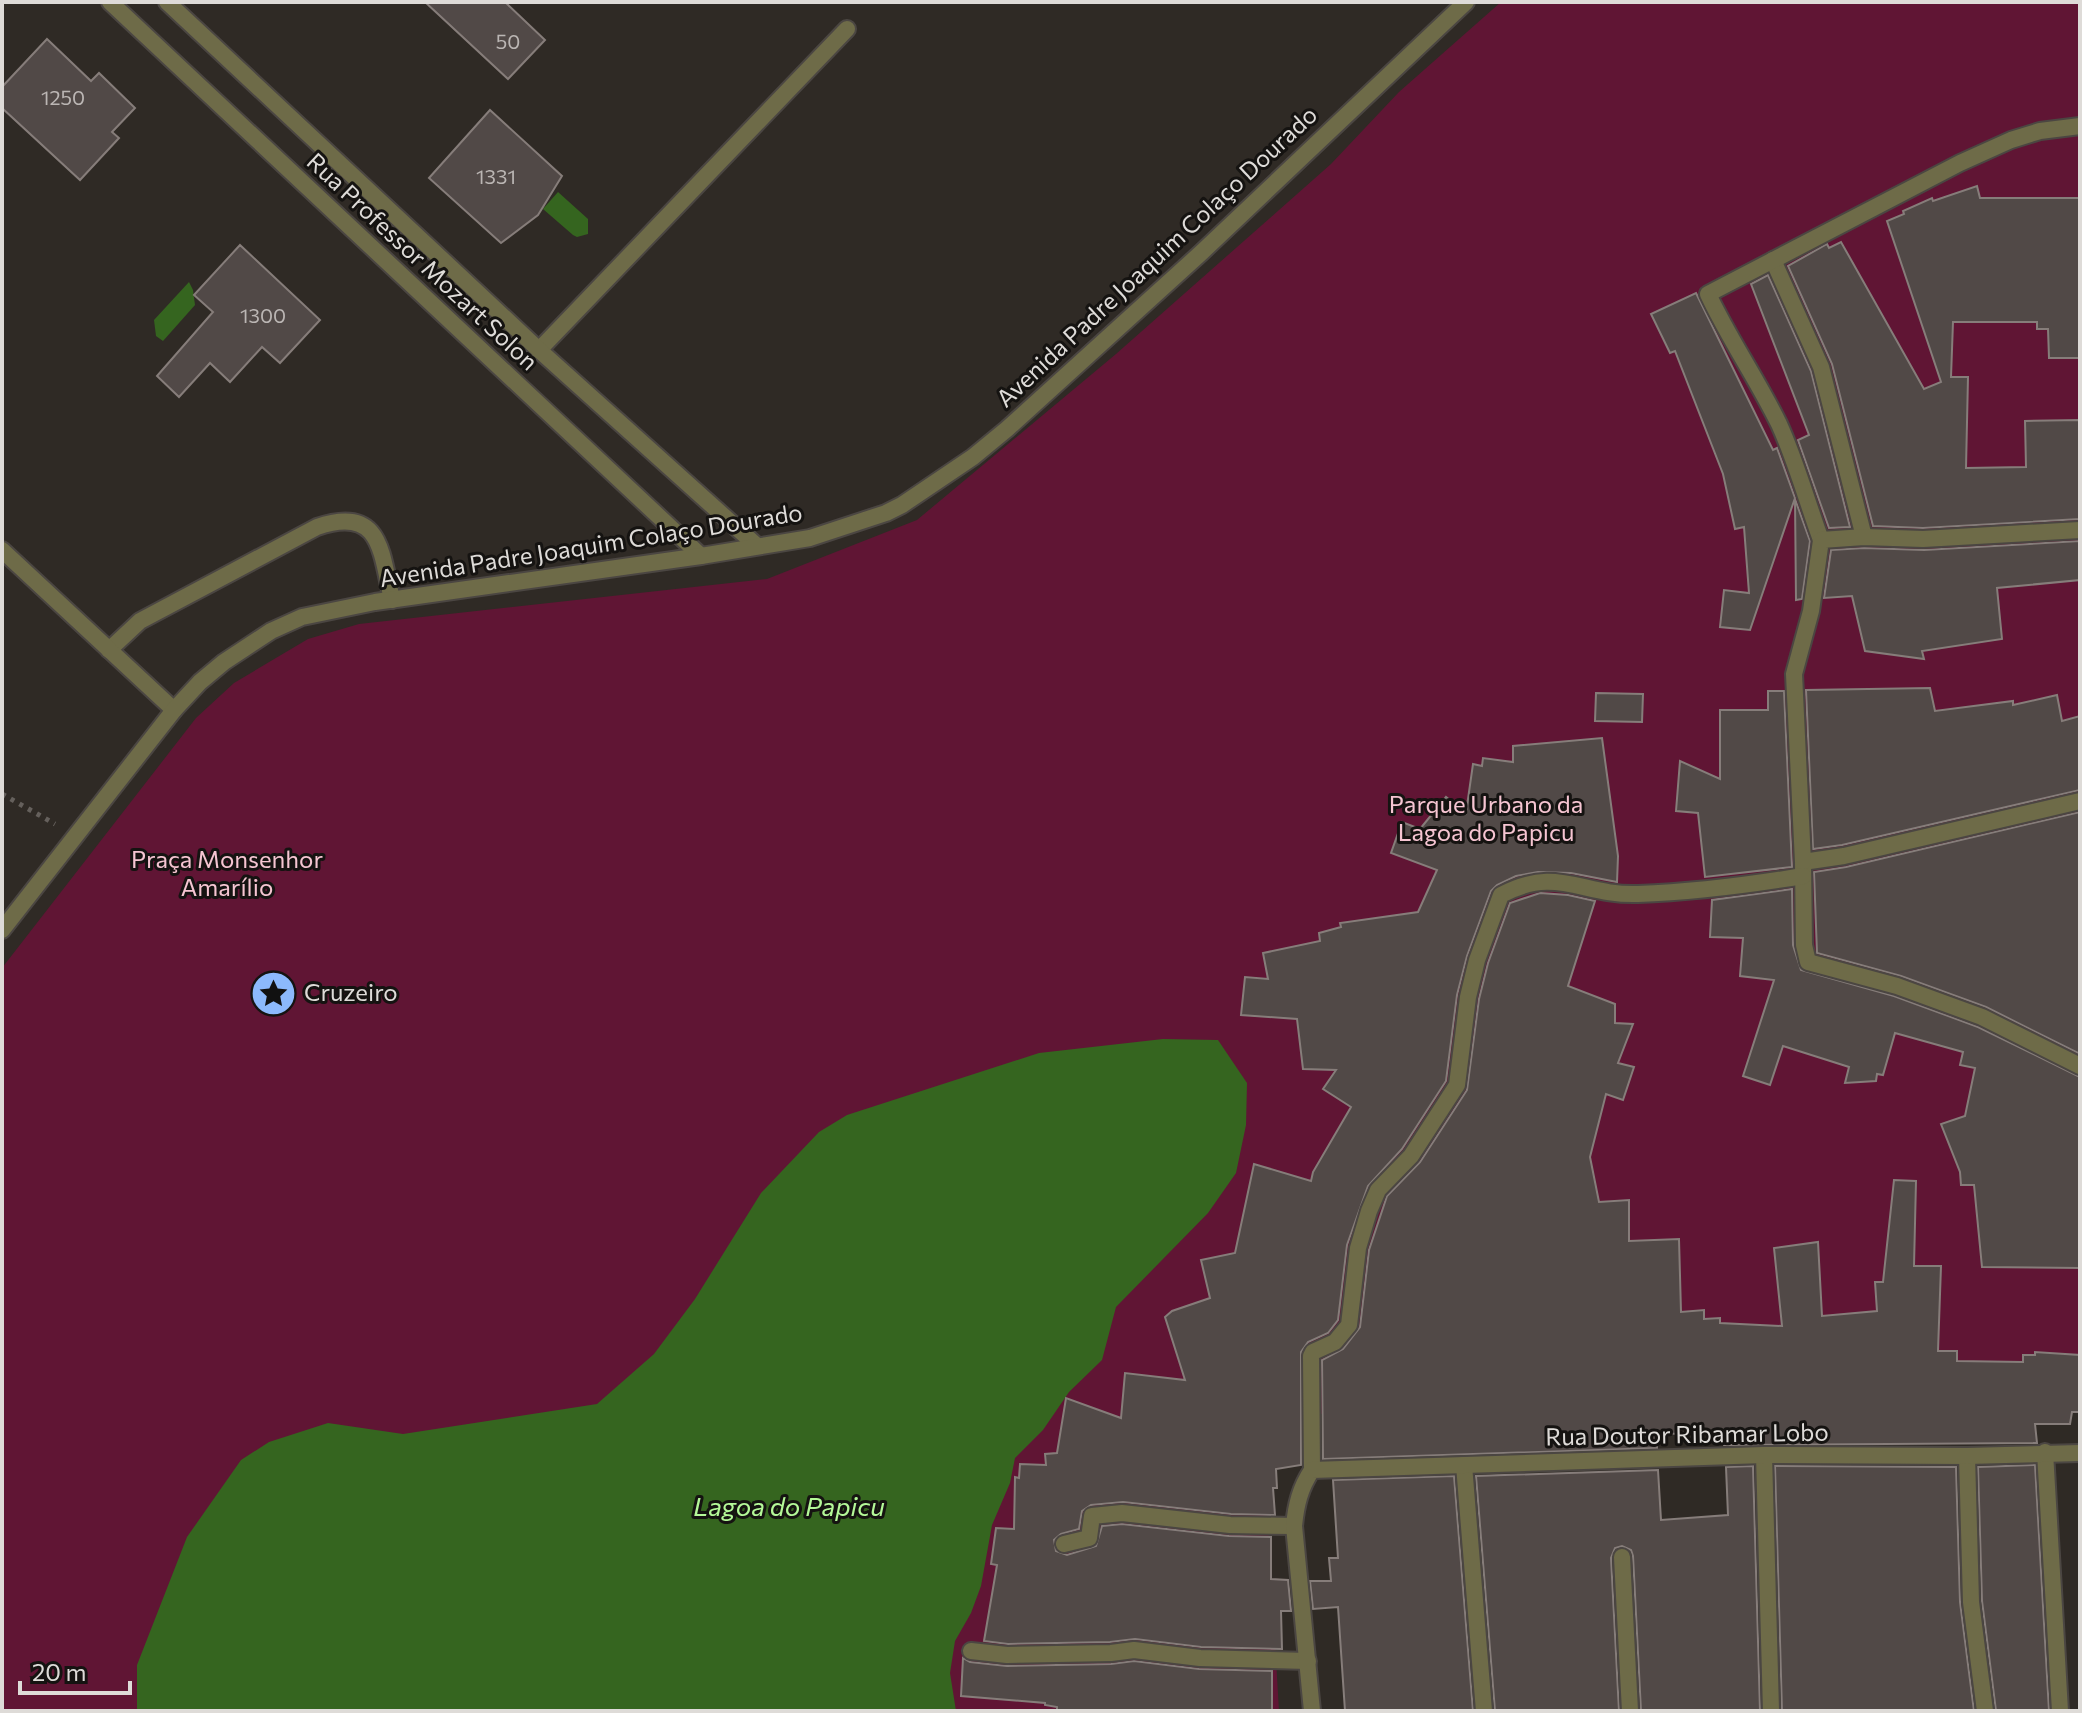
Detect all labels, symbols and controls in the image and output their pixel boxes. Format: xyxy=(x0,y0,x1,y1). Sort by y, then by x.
house number: 50 xyxy=(496,29,520,53)
house number: 1250 xyxy=(41,85,85,109)
street label: Avenida Padre Joaquim Colaço Dourado xyxy=(990,99,1322,412)
street label: Rua Professor Mozart Solon xyxy=(302,146,544,376)
house number: 1331 xyxy=(476,164,516,188)
house number: 1300 xyxy=(240,303,286,327)
street label: Avenida Padre Joaquim Colaço Dourado xyxy=(377,497,804,592)
park label: Parque Urbano da Lagoa do Papicu xyxy=(1389,789,1583,846)
park label: Praça Monsenhor Amarílio xyxy=(131,844,323,901)
place icon: Cruzeiro xyxy=(249,969,297,1017)
place label: Cruzeiro xyxy=(304,977,398,1006)
street label: Rua Doutor Ribamar Lobo xyxy=(1545,1417,1829,1450)
water label: Lagoa do Papicu xyxy=(693,1490,885,1521)
scale bar xyxy=(20,1645,130,1695)
text: 20 m xyxy=(32,1657,86,1686)

